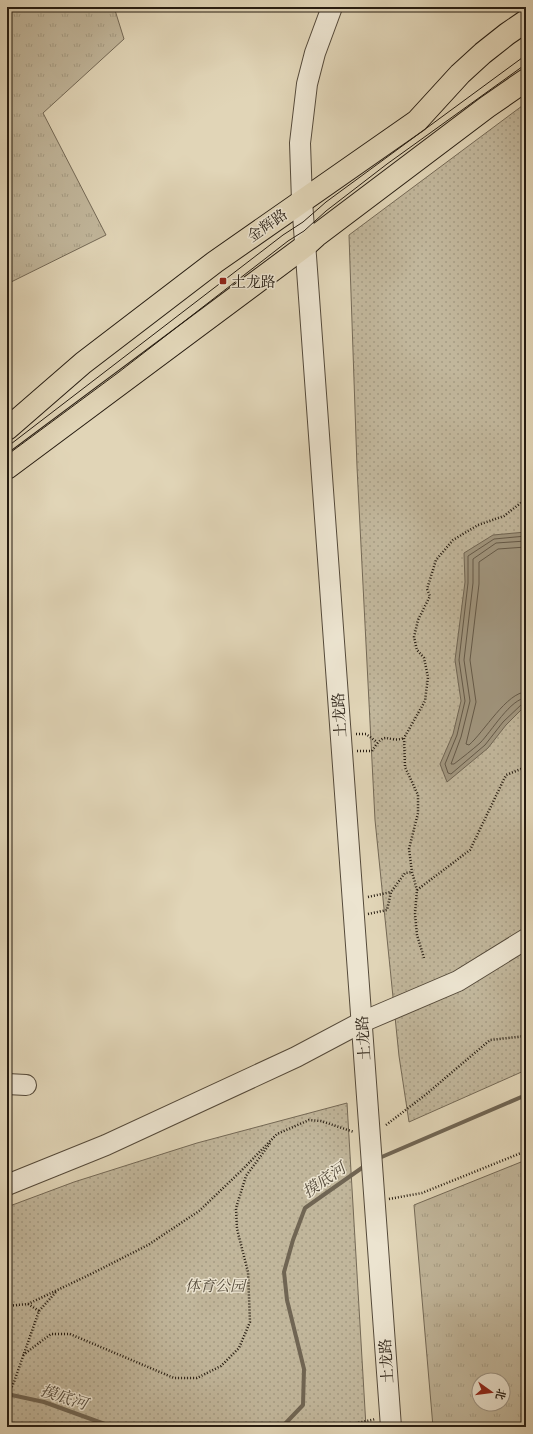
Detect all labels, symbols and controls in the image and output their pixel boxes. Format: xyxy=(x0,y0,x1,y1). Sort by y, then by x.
street label: 金辉路 xyxy=(243,204,291,246)
place label: 土龙路 xyxy=(231,272,276,291)
marker: 土龙路 xyxy=(218,276,228,286)
street label: 土龙路 xyxy=(328,692,350,738)
street label: 土龙路 xyxy=(352,1015,374,1061)
water label: 摸底河 xyxy=(298,1156,352,1202)
park label: 体育公园 xyxy=(185,1276,247,1295)
street label: 土龙路 xyxy=(375,1338,397,1384)
north arrow xyxy=(471,1372,511,1412)
water label: 摸底河 xyxy=(38,1380,93,1415)
text: 北 xyxy=(493,1387,509,1401)

